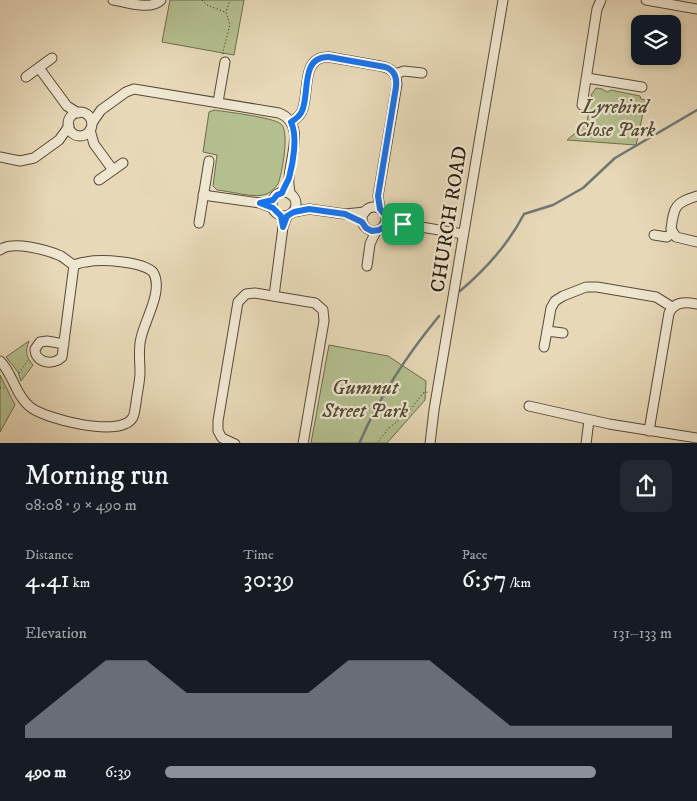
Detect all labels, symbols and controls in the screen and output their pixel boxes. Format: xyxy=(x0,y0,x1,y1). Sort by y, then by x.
map controls xyxy=(631,15,681,65)
button: layers xyxy=(631,15,681,65)
park label: Lyrebird Close Park xyxy=(575,95,656,143)
street label: CHURCH ROAD xyxy=(426,144,473,294)
pin xyxy=(382,203,424,245)
icon: arrive xyxy=(389,210,417,238)
park label: Gumnut Street Park xyxy=(321,376,409,424)
text: Morning run xyxy=(25,458,169,493)
button: share xyxy=(620,460,672,512)
text: 08:08 · 9 × 490 m xyxy=(25,495,137,515)
text: Distance xyxy=(25,546,73,564)
text: Time xyxy=(243,546,274,564)
text: Pace xyxy=(462,546,488,564)
text: 4.41 xyxy=(25,564,70,595)
text: 30:39 xyxy=(243,564,294,595)
text: 6:57 xyxy=(462,564,507,595)
text: km xyxy=(70,574,90,592)
text: /km xyxy=(507,574,531,592)
text: Elevation xyxy=(25,623,87,643)
text: 131–133 m xyxy=(613,623,672,643)
text: 490 m xyxy=(25,762,66,782)
text: 6:39 xyxy=(105,762,131,782)

